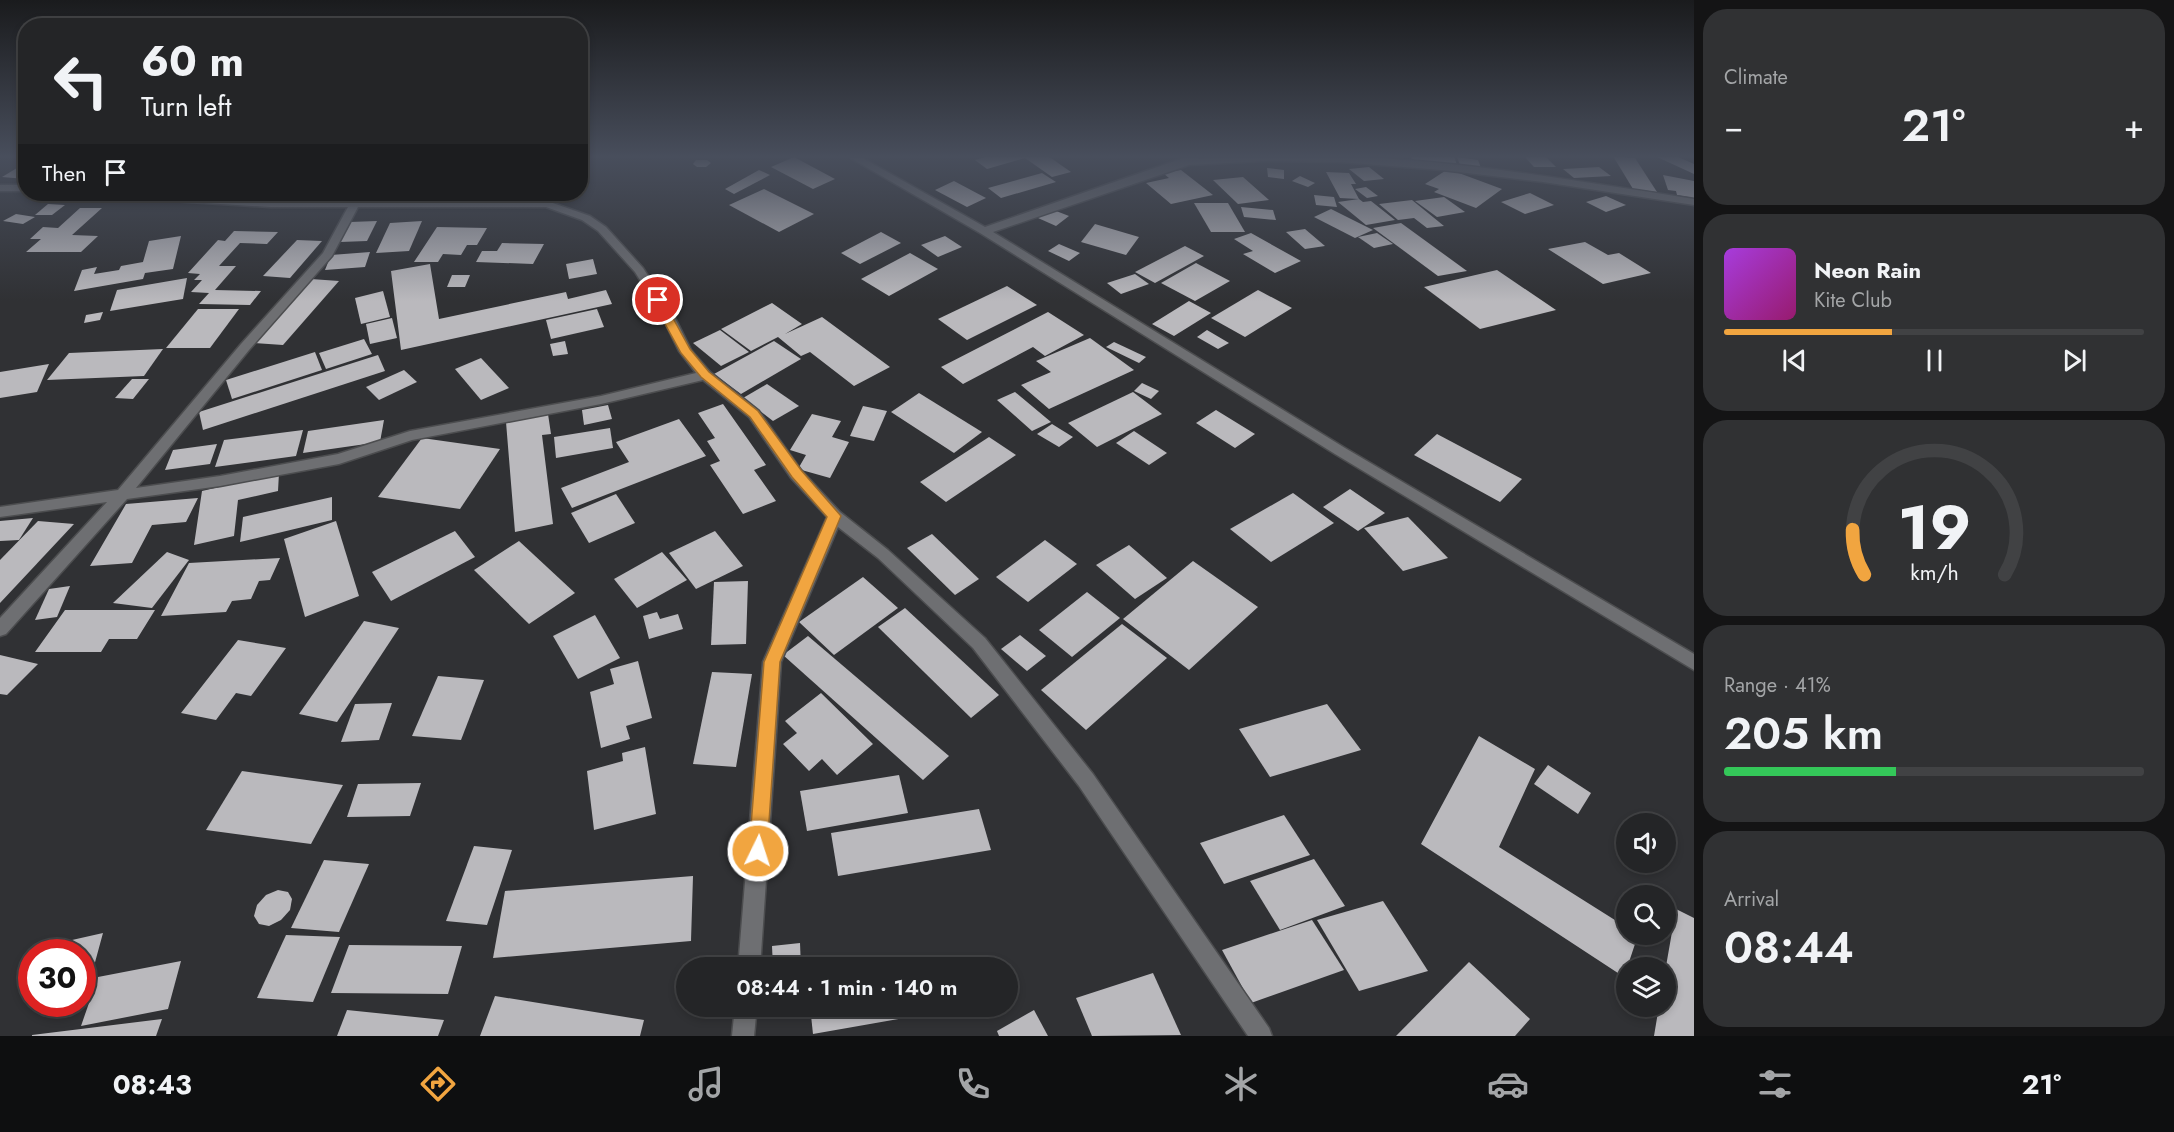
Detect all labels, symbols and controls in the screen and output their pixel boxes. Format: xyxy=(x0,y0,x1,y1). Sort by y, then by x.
text: 60 m xyxy=(141,31,244,92)
icon: left xyxy=(42,42,120,120)
text: Climate xyxy=(1724,63,1788,92)
text: Turn left xyxy=(141,87,231,126)
text: 21° xyxy=(1902,93,1965,158)
text: − xyxy=(1724,103,1743,150)
text: + xyxy=(2124,103,2144,150)
icon: arrive xyxy=(99,156,132,189)
text: Then xyxy=(42,157,87,189)
text: Neon Rain xyxy=(1814,254,1921,286)
pin xyxy=(632,274,683,325)
icon: arrive xyxy=(641,283,674,316)
text: Kite Club xyxy=(1814,286,1892,315)
icon: previous xyxy=(1778,344,1811,377)
icon: pause xyxy=(1918,344,1951,377)
icon: next xyxy=(2058,344,2091,377)
text: 19 xyxy=(1897,482,1971,572)
text: km/h xyxy=(1910,557,1958,588)
text: Range · 41% xyxy=(1724,671,1831,700)
text: 205 km xyxy=(1724,701,1883,766)
map controls xyxy=(1616,813,1676,1017)
button: sound xyxy=(1616,813,1676,873)
position arrow xyxy=(726,819,790,883)
button: search xyxy=(1616,885,1676,945)
text: Arrival xyxy=(1724,885,1779,914)
text: 08:44 xyxy=(1724,915,1854,980)
speed limit sign: 30 xyxy=(18,939,96,1017)
button: layers xyxy=(1616,957,1676,1017)
text: 08:44 · 1 min · 140 m xyxy=(736,971,958,1003)
icon: directions xyxy=(417,1063,459,1105)
icon: music xyxy=(685,1063,727,1105)
icon: phone xyxy=(952,1063,994,1105)
icon: climate xyxy=(1220,1063,1262,1105)
icon: car xyxy=(1487,1063,1529,1105)
icon: filters xyxy=(1754,1063,1796,1105)
text: 08:43 xyxy=(113,1065,192,1104)
text: 21° xyxy=(2022,1065,2061,1104)

